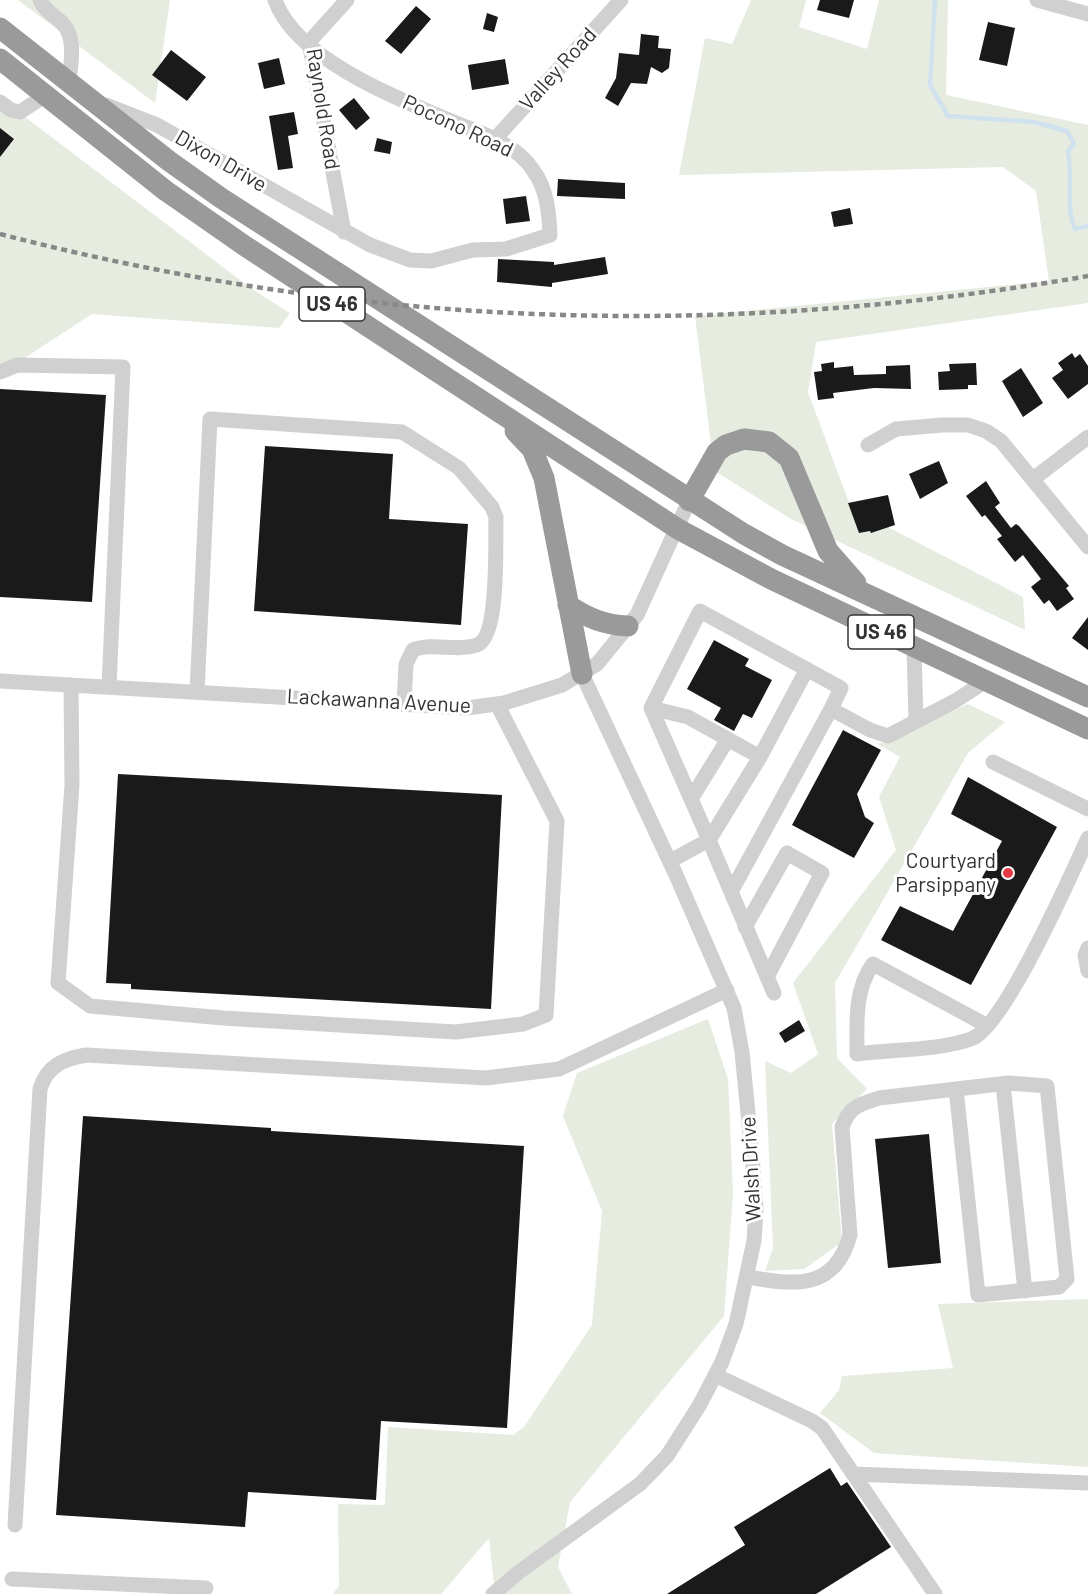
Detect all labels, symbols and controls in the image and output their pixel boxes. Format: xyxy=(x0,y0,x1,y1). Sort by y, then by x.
street label: Valley Road xyxy=(514,22,602,116)
street label: Raynold Road xyxy=(301,46,345,172)
street label: Pocono Road xyxy=(399,89,517,163)
street label: Dixon Drive xyxy=(171,125,271,197)
road number: US 46 xyxy=(299,287,365,321)
road number: US 46 xyxy=(848,615,914,649)
street label: Lackawanna Avenue xyxy=(286,684,472,718)
place label: Courtyard Parsippany xyxy=(895,848,996,898)
marker: Courtyard Parsippany xyxy=(1001,866,1015,880)
street label: Walsh Drive xyxy=(736,1116,766,1222)

